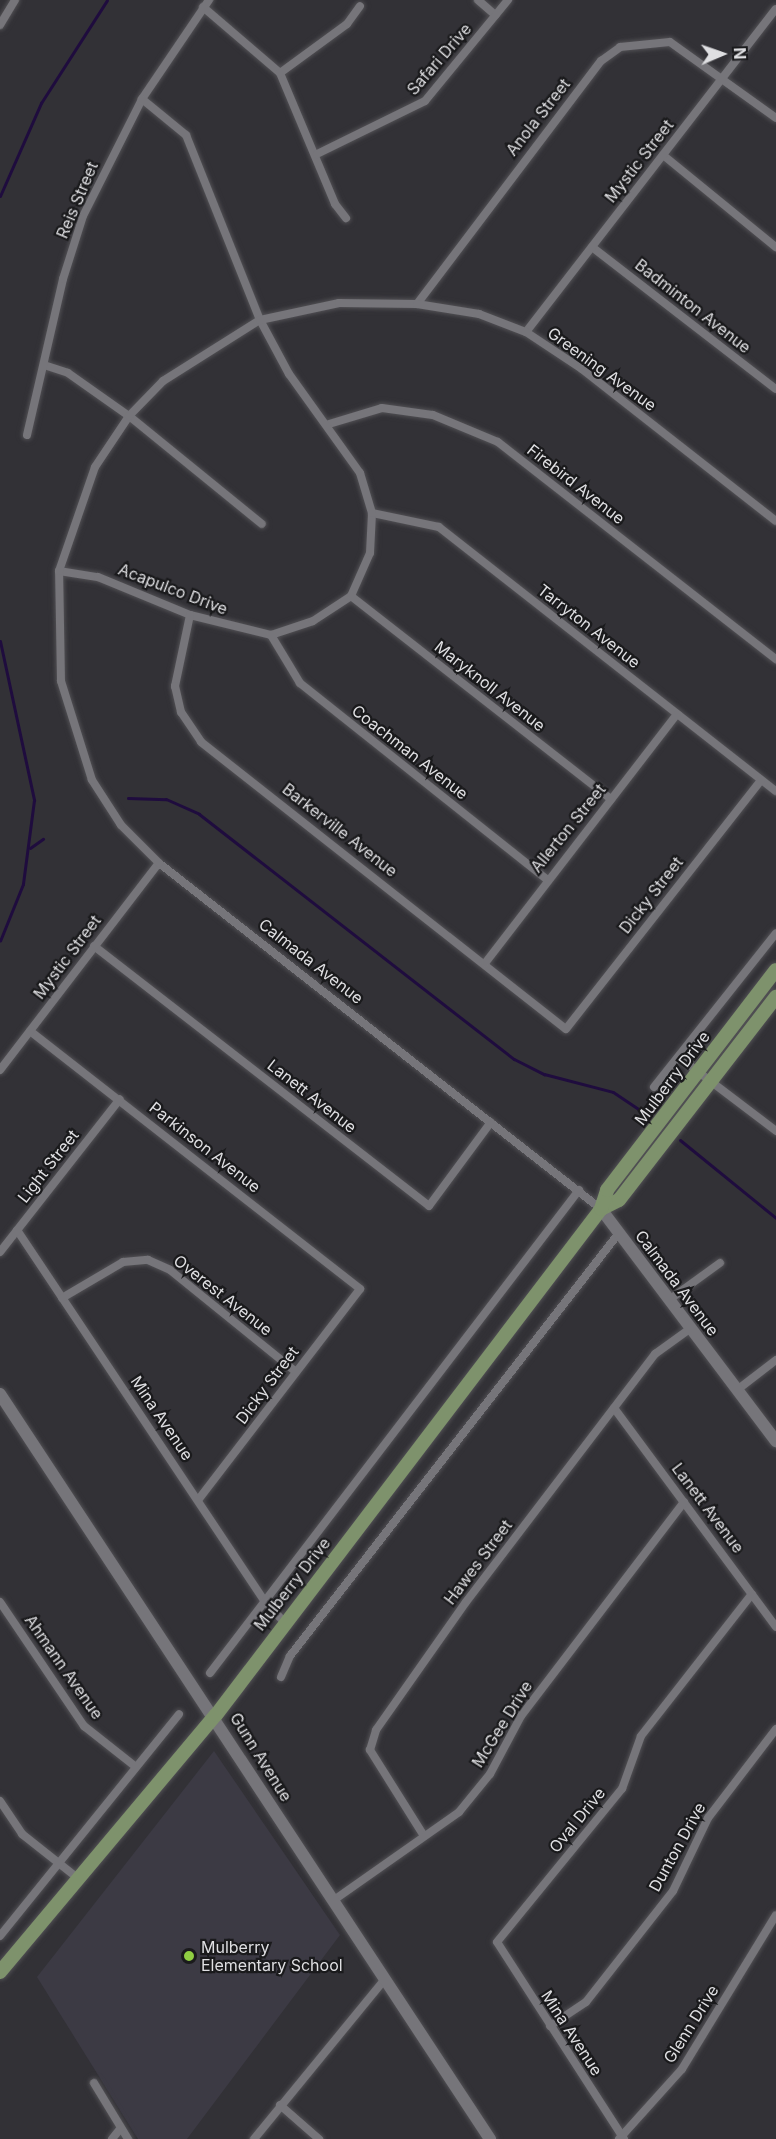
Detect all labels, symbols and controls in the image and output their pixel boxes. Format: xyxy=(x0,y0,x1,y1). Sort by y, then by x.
street label: Safari Drive xyxy=(403,19,475,99)
north arrow xyxy=(692,24,752,84)
text: N xyxy=(730,47,750,60)
street label: Anola Street xyxy=(502,75,574,159)
street label: Mystic Street xyxy=(601,116,677,206)
street label: Reis Street xyxy=(52,159,102,241)
street label: Badminton Avenue xyxy=(631,255,755,357)
street label: Greening Avenue xyxy=(544,323,660,415)
street label: Firebird Avenue xyxy=(523,440,629,528)
street label: Acapulco Drive xyxy=(116,559,230,619)
street label: Tarryton Avenue xyxy=(534,580,644,672)
street label: Maryknoll Avenue xyxy=(431,637,549,735)
street label: Coachman Avenue xyxy=(348,701,472,803)
street label: Barkerville Avenue xyxy=(279,779,401,881)
street label: Allerton Street xyxy=(527,780,609,876)
street label: Dicky Street xyxy=(615,853,687,937)
street label: Mystic Street xyxy=(29,911,105,1003)
street label: Calmada Avenue xyxy=(255,914,367,1008)
street label: Mulberry Drive xyxy=(630,1027,714,1129)
street label: Lanett Avenue xyxy=(264,1055,360,1137)
street label: Parkinson Avenue xyxy=(146,1098,264,1196)
street label: Light Street xyxy=(14,1126,82,1206)
street label: Calmada Avenue xyxy=(631,1226,723,1340)
street label: Overest Avenue xyxy=(170,1251,276,1339)
street label: Dicky Street xyxy=(232,1342,302,1428)
street label: Mina Avenue xyxy=(127,1372,197,1464)
street label: Lanett Avenue xyxy=(668,1459,748,1557)
street label: Hawes Street xyxy=(440,1516,516,1608)
street label: Mulberry Drive xyxy=(250,1534,334,1634)
street label: Ahmann Avenue xyxy=(21,1611,107,1723)
street label: McGee Drive xyxy=(468,1677,536,1771)
street label: Gunn Avenue xyxy=(226,1709,296,1805)
street label: Oval Drive xyxy=(545,1784,609,1856)
street label: Dunton Drive xyxy=(645,1799,709,1895)
place label: Mulberry Elementary School xyxy=(201,1937,343,1975)
marker: Mulberry Elementary School xyxy=(182,1949,196,1963)
street label: Glenn Drive xyxy=(659,1981,723,2067)
street label: Mina Avenue xyxy=(537,1987,607,2079)

